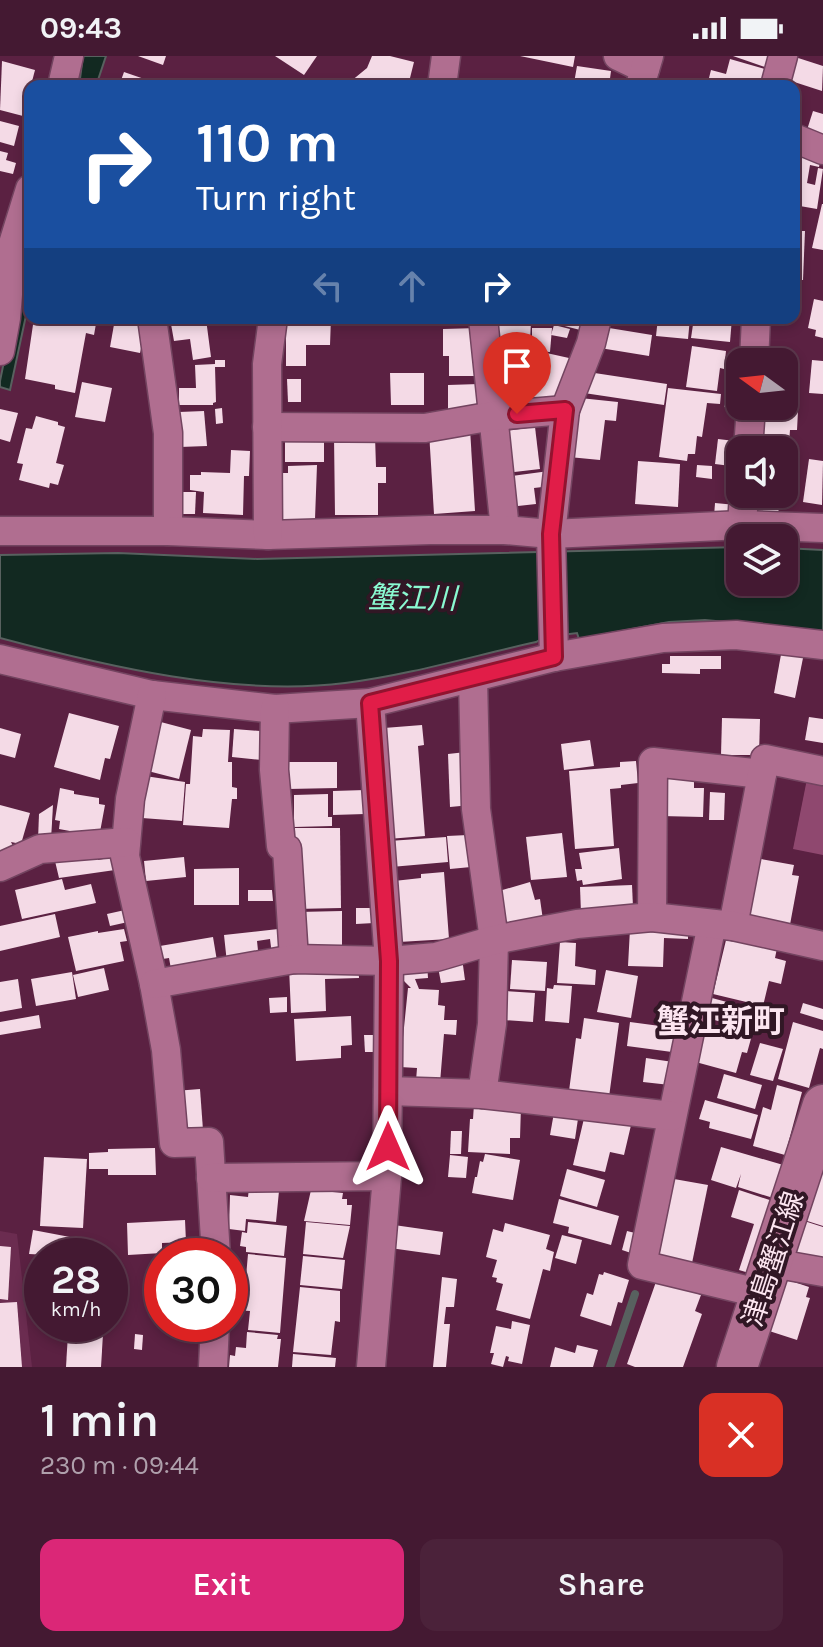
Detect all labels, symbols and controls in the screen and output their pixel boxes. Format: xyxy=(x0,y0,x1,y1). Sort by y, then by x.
text: 09:43 xyxy=(40,10,122,46)
text: 110 m xyxy=(196,110,339,175)
icon: right xyxy=(64,112,168,216)
text: Turn right xyxy=(196,177,356,219)
icon: left xyxy=(306,264,350,308)
icon: ahead xyxy=(390,264,434,308)
icon: right xyxy=(474,264,518,308)
pin xyxy=(483,332,551,414)
icon: arrive xyxy=(495,344,539,388)
north arrow xyxy=(726,348,798,420)
map controls xyxy=(726,348,798,596)
button: sound xyxy=(726,436,798,508)
button: layers xyxy=(726,524,798,596)
water label: 蟹江川 xyxy=(367,579,460,617)
district label: 蟹江新町 xyxy=(657,1003,785,1040)
position arrow xyxy=(346,1105,430,1189)
street label: 津島蟹江線 xyxy=(736,1187,810,1331)
speed limit sign: 30 xyxy=(144,1238,248,1342)
text: 28 xyxy=(51,1256,101,1303)
text: km/h xyxy=(51,1298,101,1321)
text: 1 min xyxy=(40,1392,159,1448)
button: close xyxy=(699,1393,783,1477)
text: 230 m · 09:44 xyxy=(40,1450,199,1481)
button: Exit xyxy=(40,1539,404,1631)
button: Share xyxy=(420,1539,783,1631)

